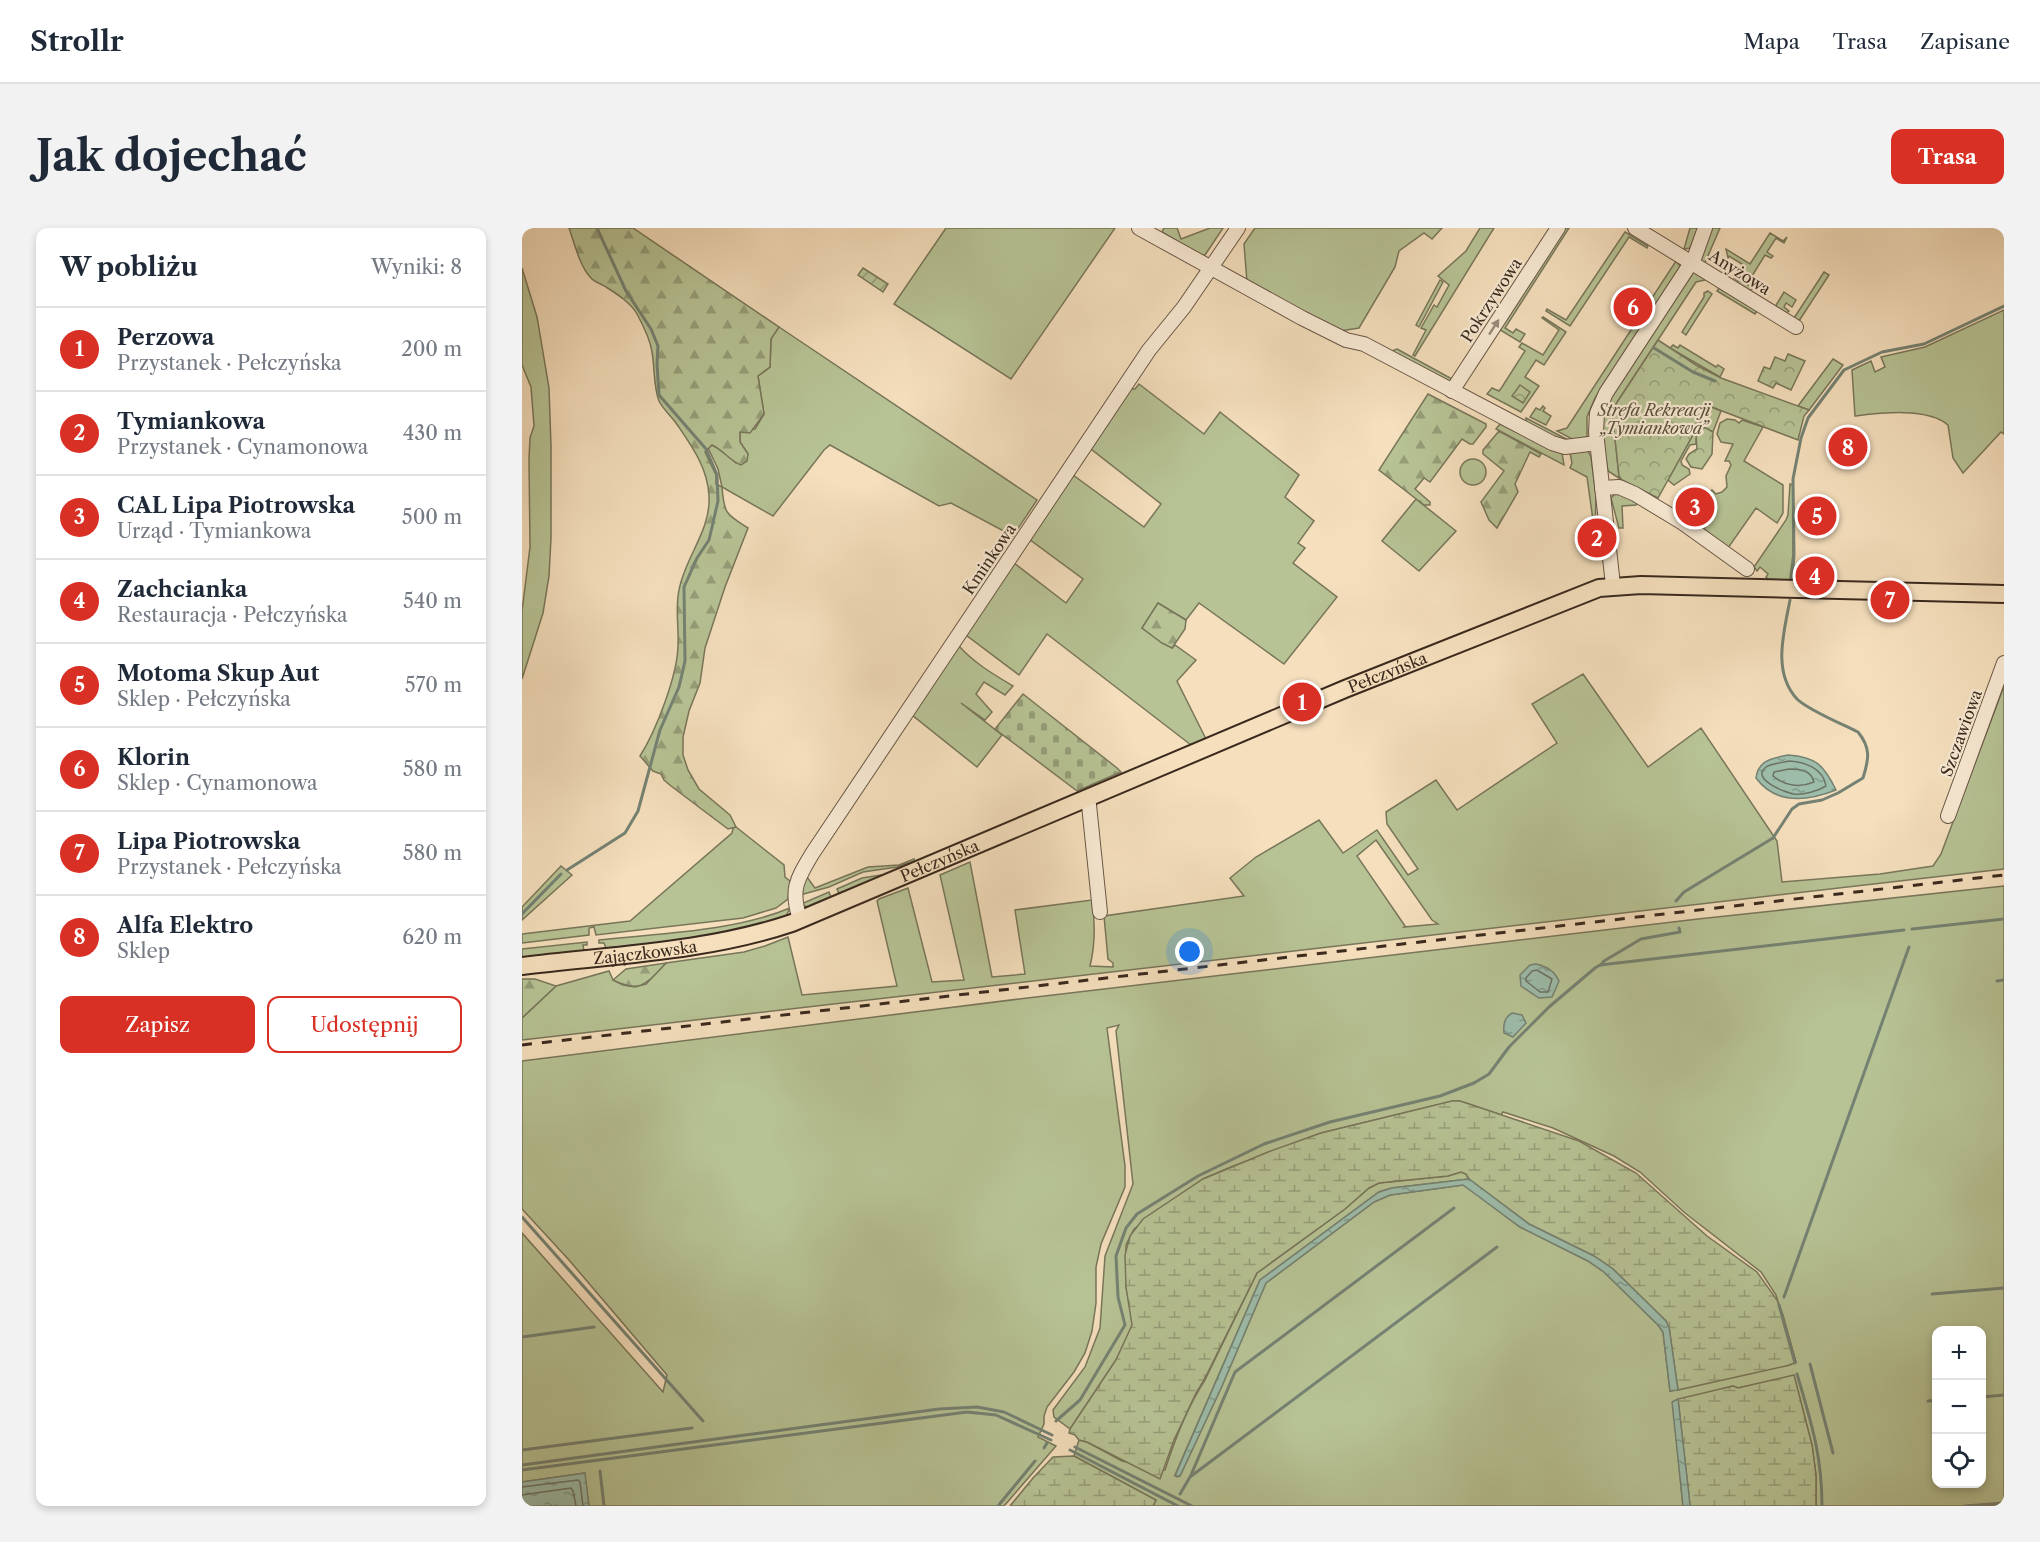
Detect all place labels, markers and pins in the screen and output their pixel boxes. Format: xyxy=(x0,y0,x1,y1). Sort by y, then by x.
pin: 6 xyxy=(1614,284,1652,329)
pin: 8 xyxy=(1828,424,1868,470)
pin: 3 xyxy=(1676,484,1714,530)
pin: 5 xyxy=(1798,494,1836,538)
pin: 2 xyxy=(1578,516,1616,560)
pin: 4 xyxy=(1796,554,1834,598)
pin: 7 xyxy=(1870,578,1910,622)
pin: 1 xyxy=(1282,680,1322,724)

